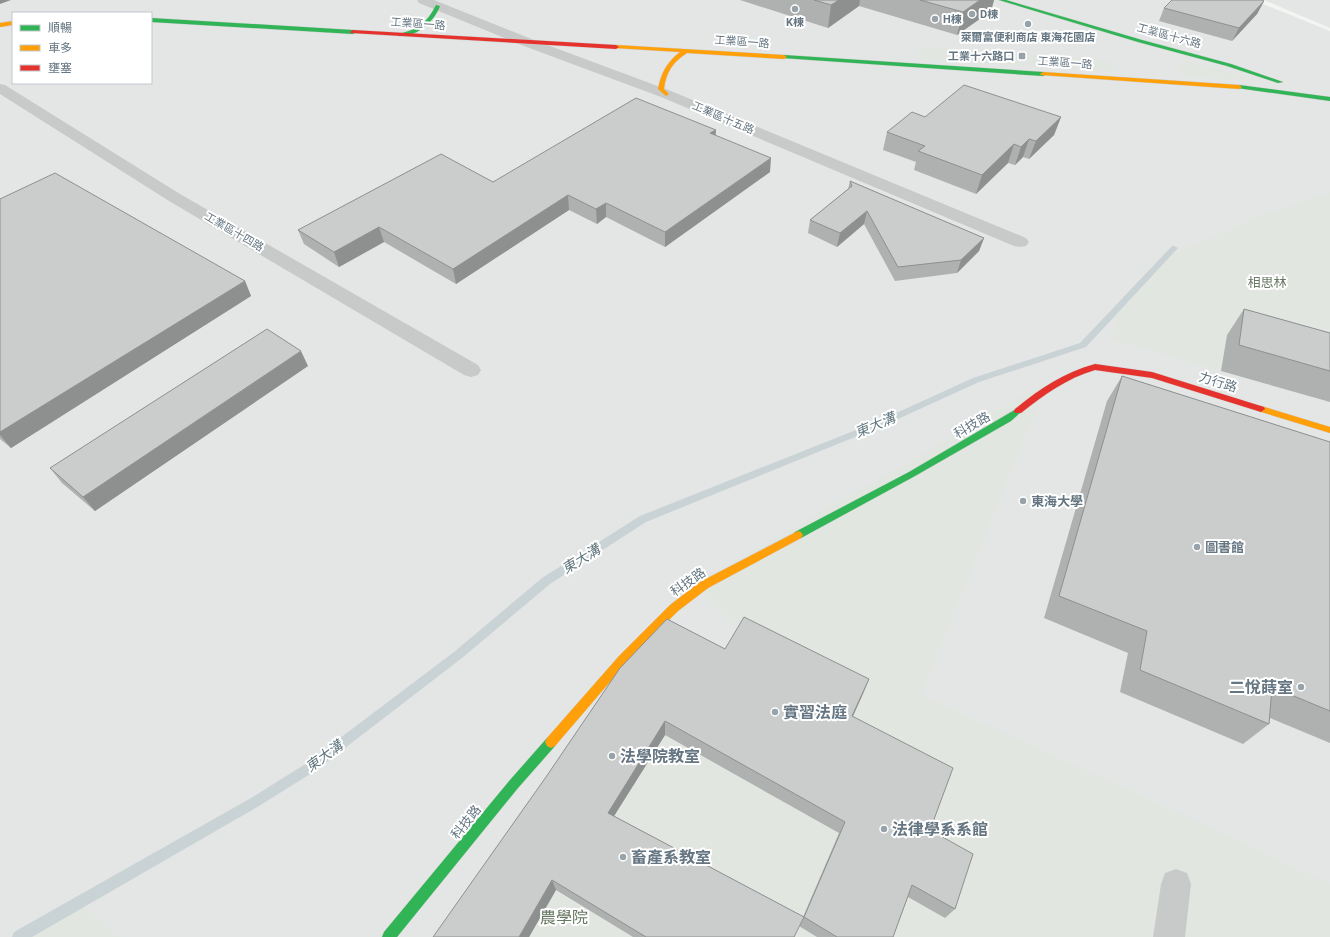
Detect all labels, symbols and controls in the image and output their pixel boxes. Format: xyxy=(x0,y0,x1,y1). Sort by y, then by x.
marker: K棟 xyxy=(790,4,800,14)
place label: D棟 xyxy=(980,8,998,21)
marker: D棟 xyxy=(967,9,977,19)
legend xyxy=(12,12,152,84)
place label: H棟 xyxy=(943,13,962,26)
marker: H棟 xyxy=(930,14,940,24)
street label: 工業區一路 xyxy=(390,16,446,32)
place label: K棟 xyxy=(786,16,804,29)
marker: 萊爾富便利商店 東海花園店 xyxy=(1023,19,1033,29)
text: 順暢 xyxy=(48,21,72,35)
street label: 工業區十六路 xyxy=(1135,21,1203,51)
place label: 萊爾富便利商店 東海花園店 xyxy=(961,31,1095,44)
street label: 工業區一路 xyxy=(714,34,770,50)
text: 車多 xyxy=(48,41,72,55)
place label: 工業十六路口 xyxy=(948,50,1014,63)
marker: 工業十六路口 xyxy=(1017,51,1027,61)
street label: 工業區一路 xyxy=(1037,55,1093,71)
text: 壅塞 xyxy=(48,61,72,75)
street label: 工業區十五路 xyxy=(690,99,756,137)
street label: 工業區十四路 xyxy=(202,210,266,254)
park label: 相思林 xyxy=(1247,275,1287,290)
street label: 力行路 xyxy=(1197,369,1239,395)
water label: 東大溝 xyxy=(853,409,899,441)
street label: 科技路 xyxy=(951,409,993,441)
place label: 東海大學 xyxy=(1031,494,1083,509)
marker: 東海大學 xyxy=(1018,496,1028,506)
water label: 東大溝 xyxy=(559,540,605,577)
place label: 圖書館 xyxy=(1205,540,1244,555)
marker: 圖書館 xyxy=(1192,542,1202,552)
street label: 科技路 xyxy=(668,565,708,599)
place label: 二悅蒔室 xyxy=(1229,678,1293,697)
marker: 二悅蒔室 xyxy=(1296,682,1306,692)
place label: 實習法庭 xyxy=(783,703,847,722)
marker: 實習法庭 xyxy=(770,707,780,717)
water label: 東大溝 xyxy=(302,736,347,775)
place label: 法學院教室 xyxy=(620,747,700,766)
marker: 法學院教室 xyxy=(607,751,617,761)
street label: 科技路 xyxy=(448,802,484,842)
place label: 法律學系系館 xyxy=(892,820,988,839)
marker: 法律學系系館 xyxy=(879,824,889,834)
place label: 畜產系教室 xyxy=(631,848,711,867)
marker: 畜產系教室 xyxy=(618,852,628,862)
park label: 農學院 xyxy=(540,908,588,927)

